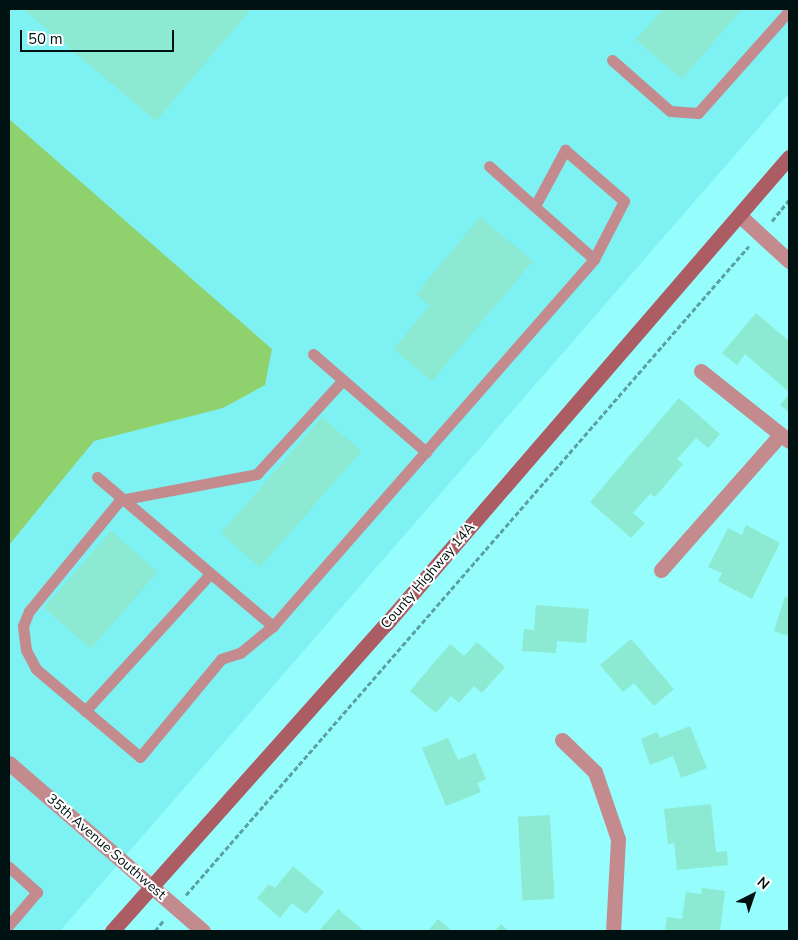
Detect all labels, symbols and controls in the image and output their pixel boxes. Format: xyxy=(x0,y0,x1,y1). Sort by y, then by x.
scale bar xyxy=(22,20,176,52)
text: 50 m xyxy=(28,29,63,49)
street label: County Highway 14A xyxy=(377,520,479,632)
street label: 35th Avenue Southwest xyxy=(43,791,169,903)
north arrow xyxy=(728,870,778,920)
text: N xyxy=(753,873,773,894)

